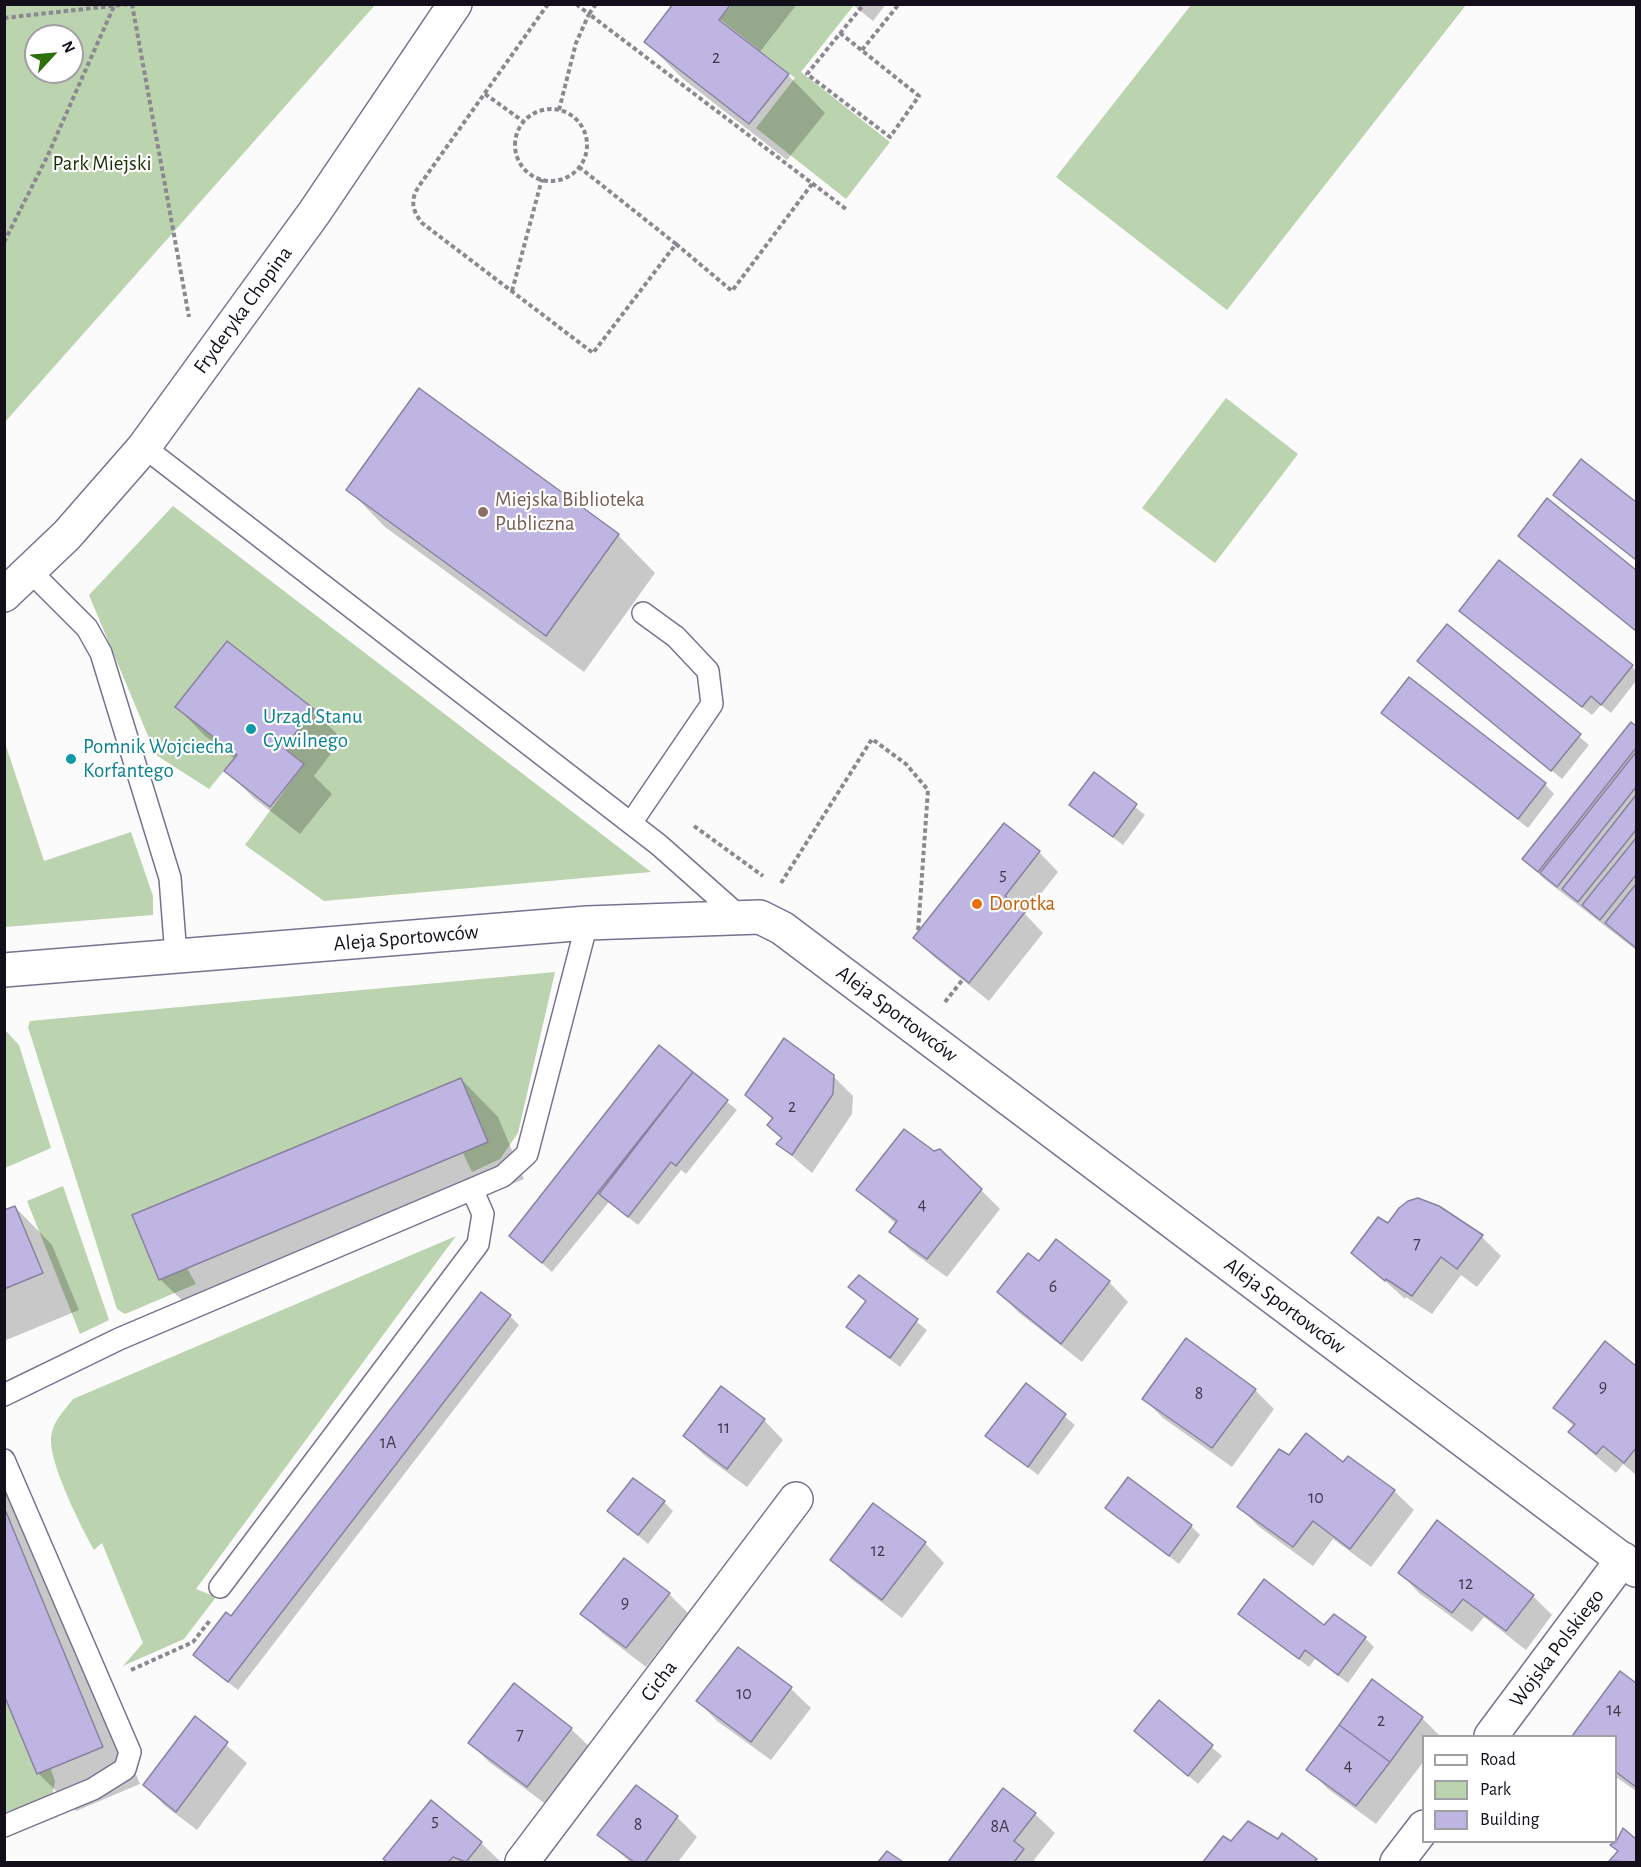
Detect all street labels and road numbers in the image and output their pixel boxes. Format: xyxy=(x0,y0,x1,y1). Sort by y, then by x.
street label: Fryderyka Chopina xyxy=(188,241,298,379)
street label: Aleja Sportowców xyxy=(332,919,480,957)
street label: Aleja Sportowców xyxy=(831,960,963,1068)
street label: Aleja Sportowców xyxy=(1219,1252,1351,1360)
street label: Wojska Polskiego xyxy=(1504,1584,1610,1712)
street label: Cicha xyxy=(635,1656,683,1706)

